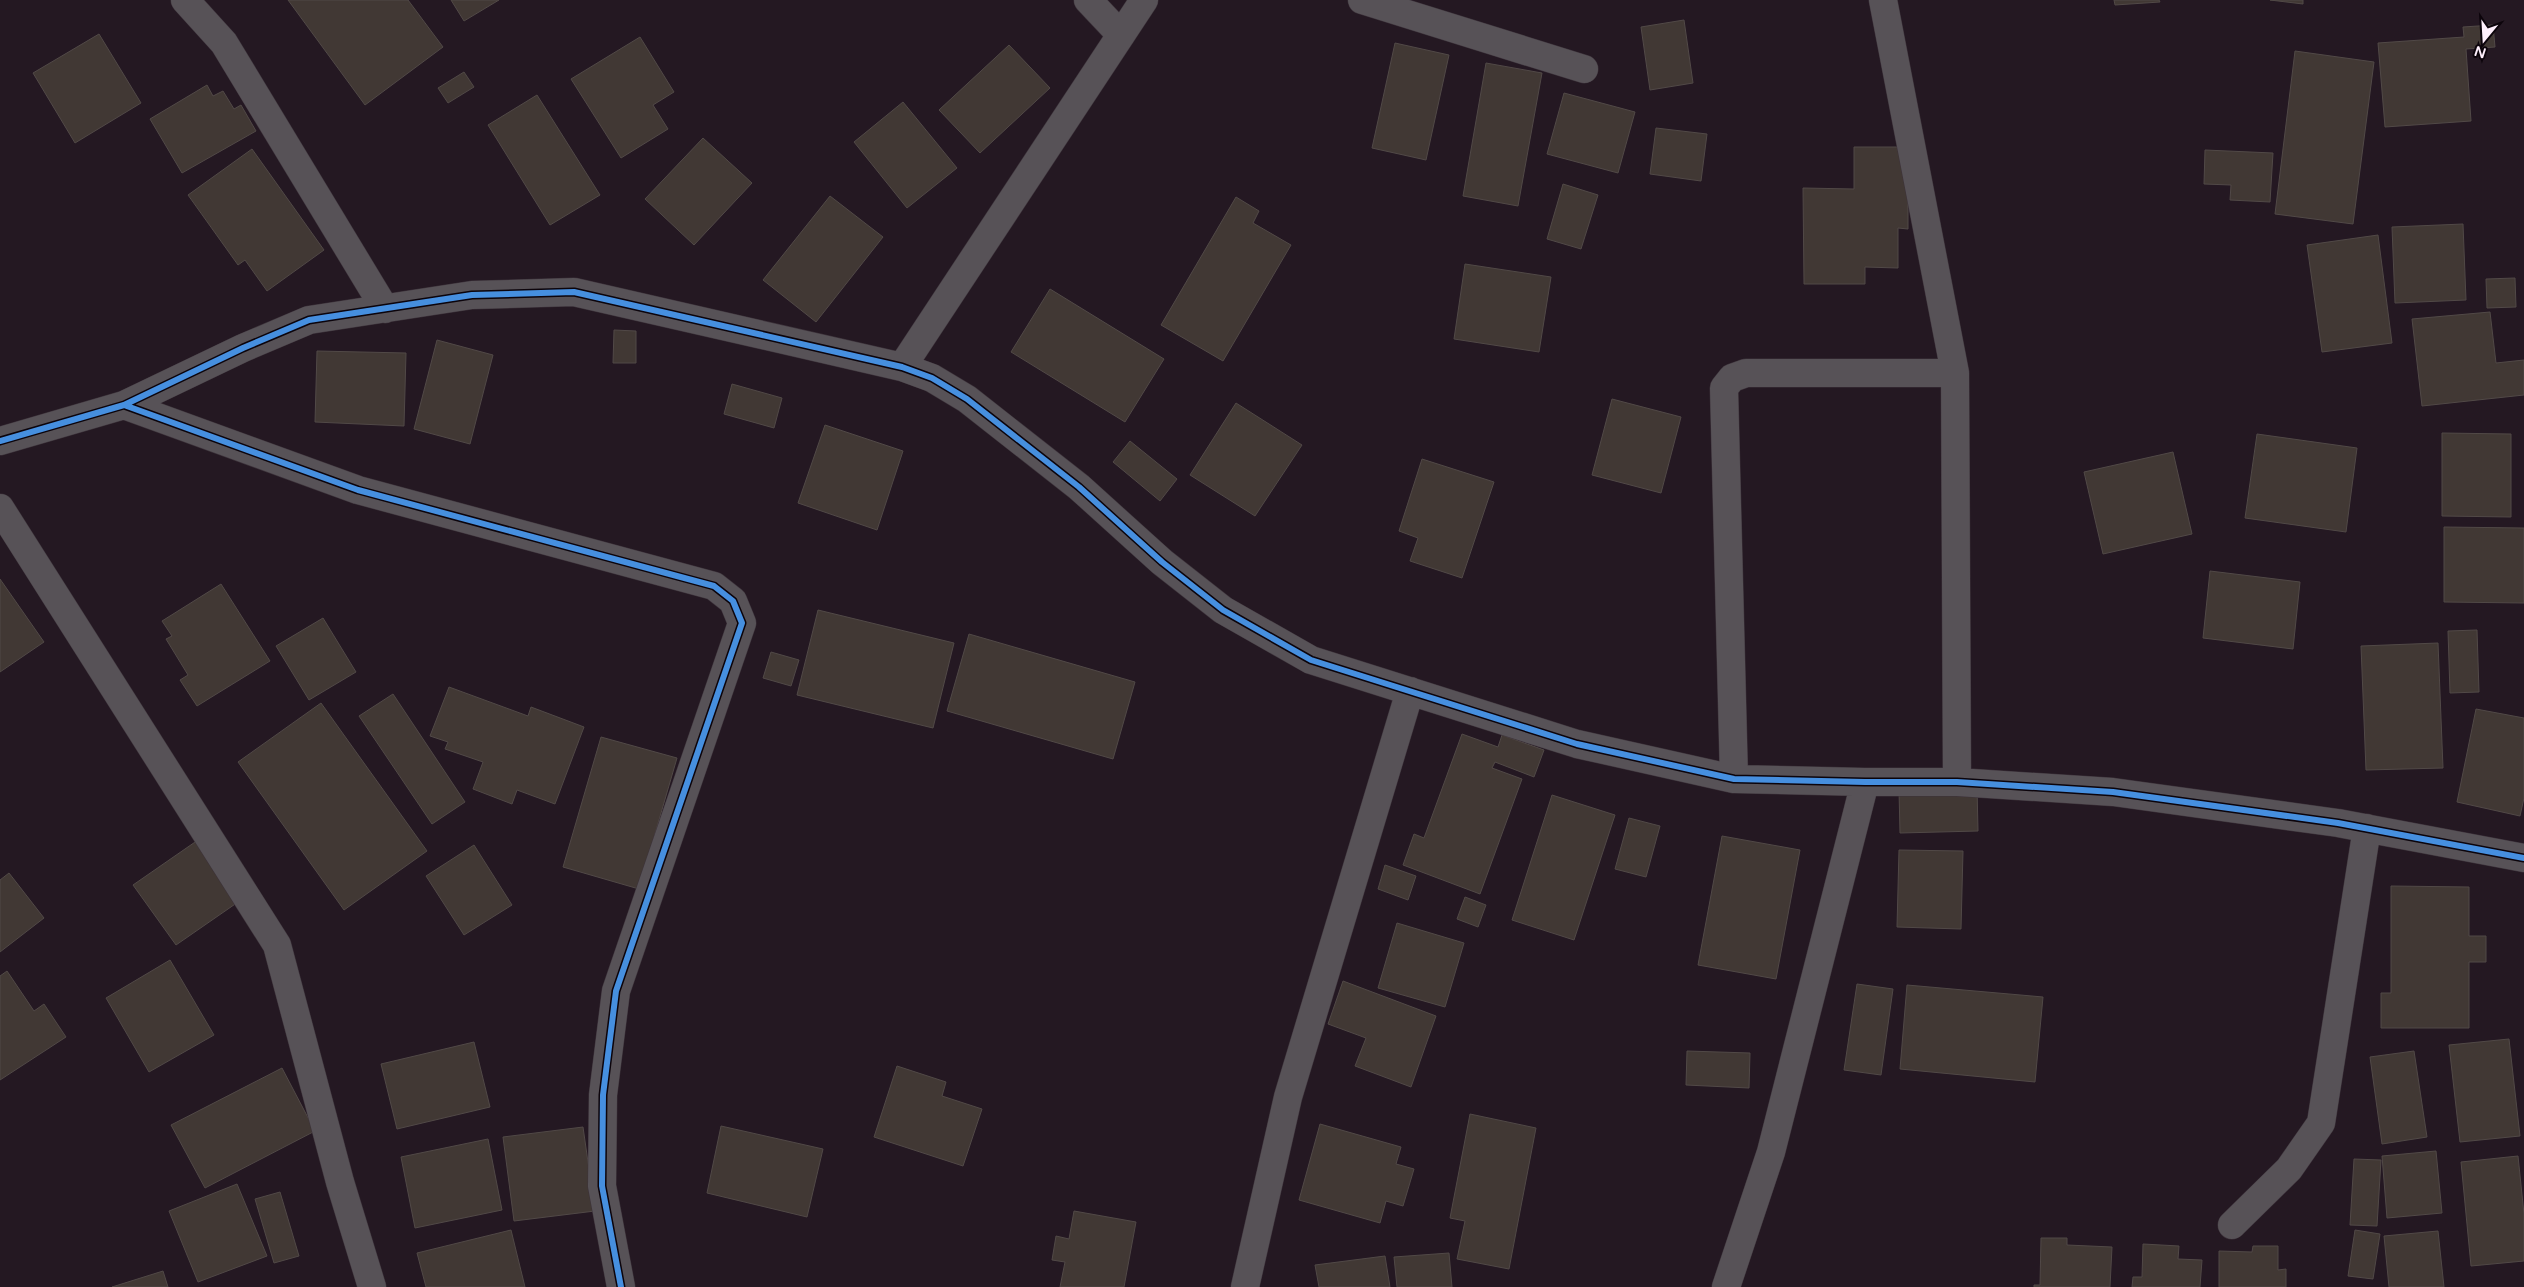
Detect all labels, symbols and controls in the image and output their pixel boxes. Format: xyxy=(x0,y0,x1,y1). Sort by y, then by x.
north arrow xyxy=(2459,15,2509,65)
text: N xyxy=(2472,42,2488,62)

